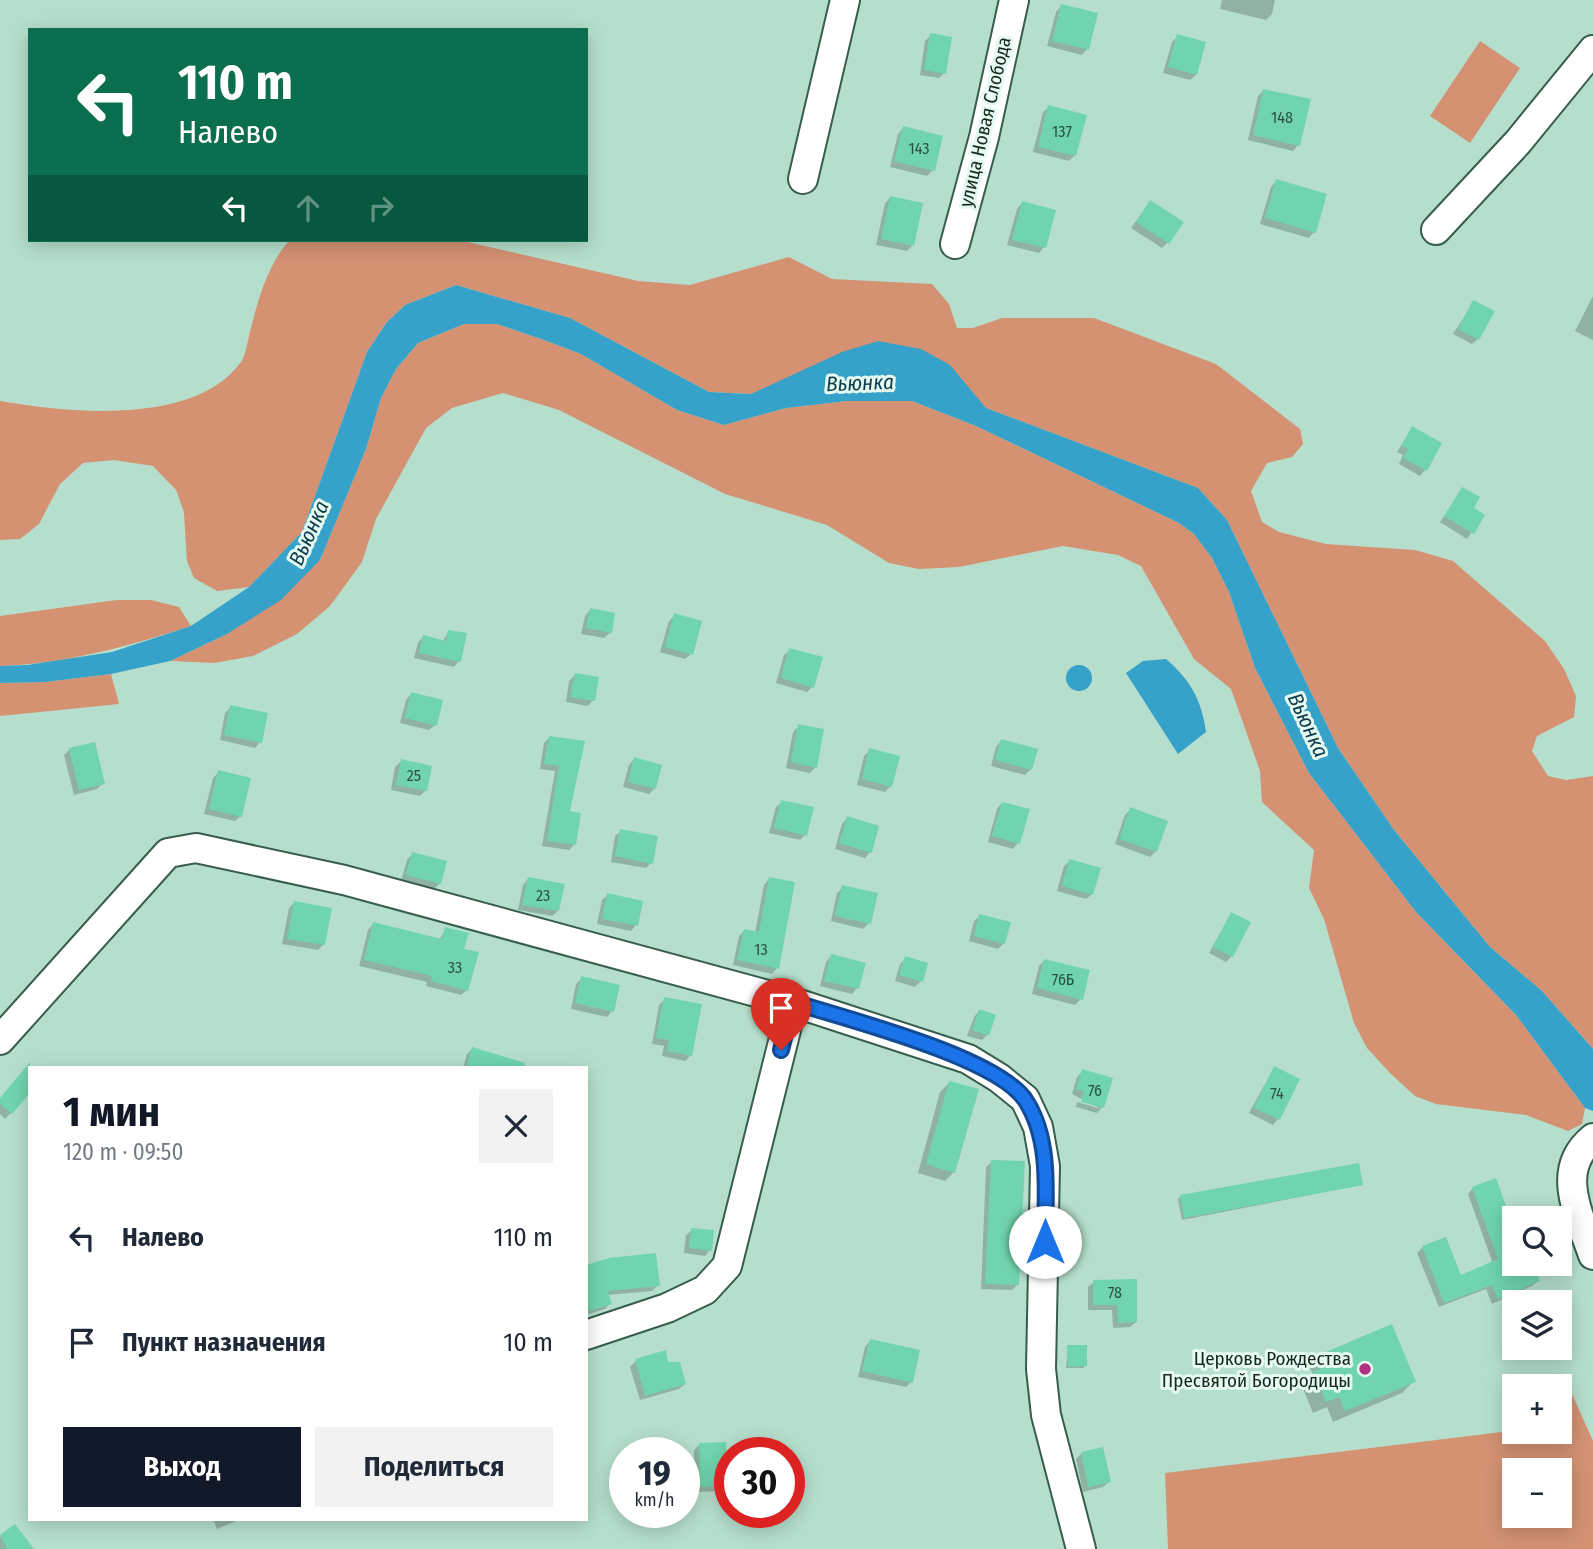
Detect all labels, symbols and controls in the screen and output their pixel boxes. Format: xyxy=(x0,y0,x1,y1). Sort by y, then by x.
street label: улица Новая Слобода xyxy=(954,35,1016,209)
text: 110 m xyxy=(178,53,293,112)
icon: left xyxy=(63,56,154,147)
house number: 148 xyxy=(1271,108,1293,127)
text: Налево xyxy=(178,113,278,151)
house number: 137 xyxy=(1052,122,1072,141)
house number: 143 xyxy=(909,139,929,158)
icon: left xyxy=(216,189,254,227)
icon: ahead xyxy=(289,189,327,227)
icon: right xyxy=(362,189,400,227)
water label: Вьюнка xyxy=(826,369,894,397)
water label: Вьюнка xyxy=(283,497,335,569)
water label: Вьюнка xyxy=(1282,689,1334,761)
house number: 25 xyxy=(407,766,421,785)
house number: 23 xyxy=(536,886,550,905)
house number: 13 xyxy=(754,940,768,959)
house number: 33 xyxy=(448,958,462,977)
house number: 76Б xyxy=(1052,970,1074,989)
pin xyxy=(751,978,811,1050)
icon: arrive xyxy=(762,989,800,1027)
house number: 76 xyxy=(1088,1081,1102,1100)
house number: 74 xyxy=(1270,1084,1284,1103)
text: 1 мин xyxy=(63,1087,160,1137)
button: close xyxy=(479,1089,553,1163)
text: 120 m · 09:50 xyxy=(63,1138,183,1166)
position arrow xyxy=(1008,1205,1082,1279)
map controls xyxy=(1502,1206,1572,1528)
button: search xyxy=(1502,1206,1572,1276)
icon: left xyxy=(63,1219,101,1257)
text: Налево xyxy=(122,1222,204,1253)
text: 110 m xyxy=(493,1222,553,1253)
house number: 78 xyxy=(1108,1283,1122,1302)
button: layers xyxy=(1502,1290,1572,1360)
icon: arrive xyxy=(63,1324,101,1362)
text: Пункт назначения xyxy=(122,1327,326,1358)
text: 10 m xyxy=(503,1327,553,1358)
place label: Церковь Рождества Пресвятой Богородицы xyxy=(1162,1347,1351,1392)
marker: Церковь Рождества Пресвятой Богородицы xyxy=(1357,1361,1373,1377)
button: + xyxy=(1502,1374,1572,1444)
button: Выход xyxy=(63,1427,301,1507)
button: Поделиться xyxy=(315,1427,553,1507)
speed limit sign: 30 xyxy=(714,1437,805,1528)
text: 19 xyxy=(638,1452,671,1494)
button: − xyxy=(1502,1458,1572,1528)
text: km/h xyxy=(634,1489,675,1511)

